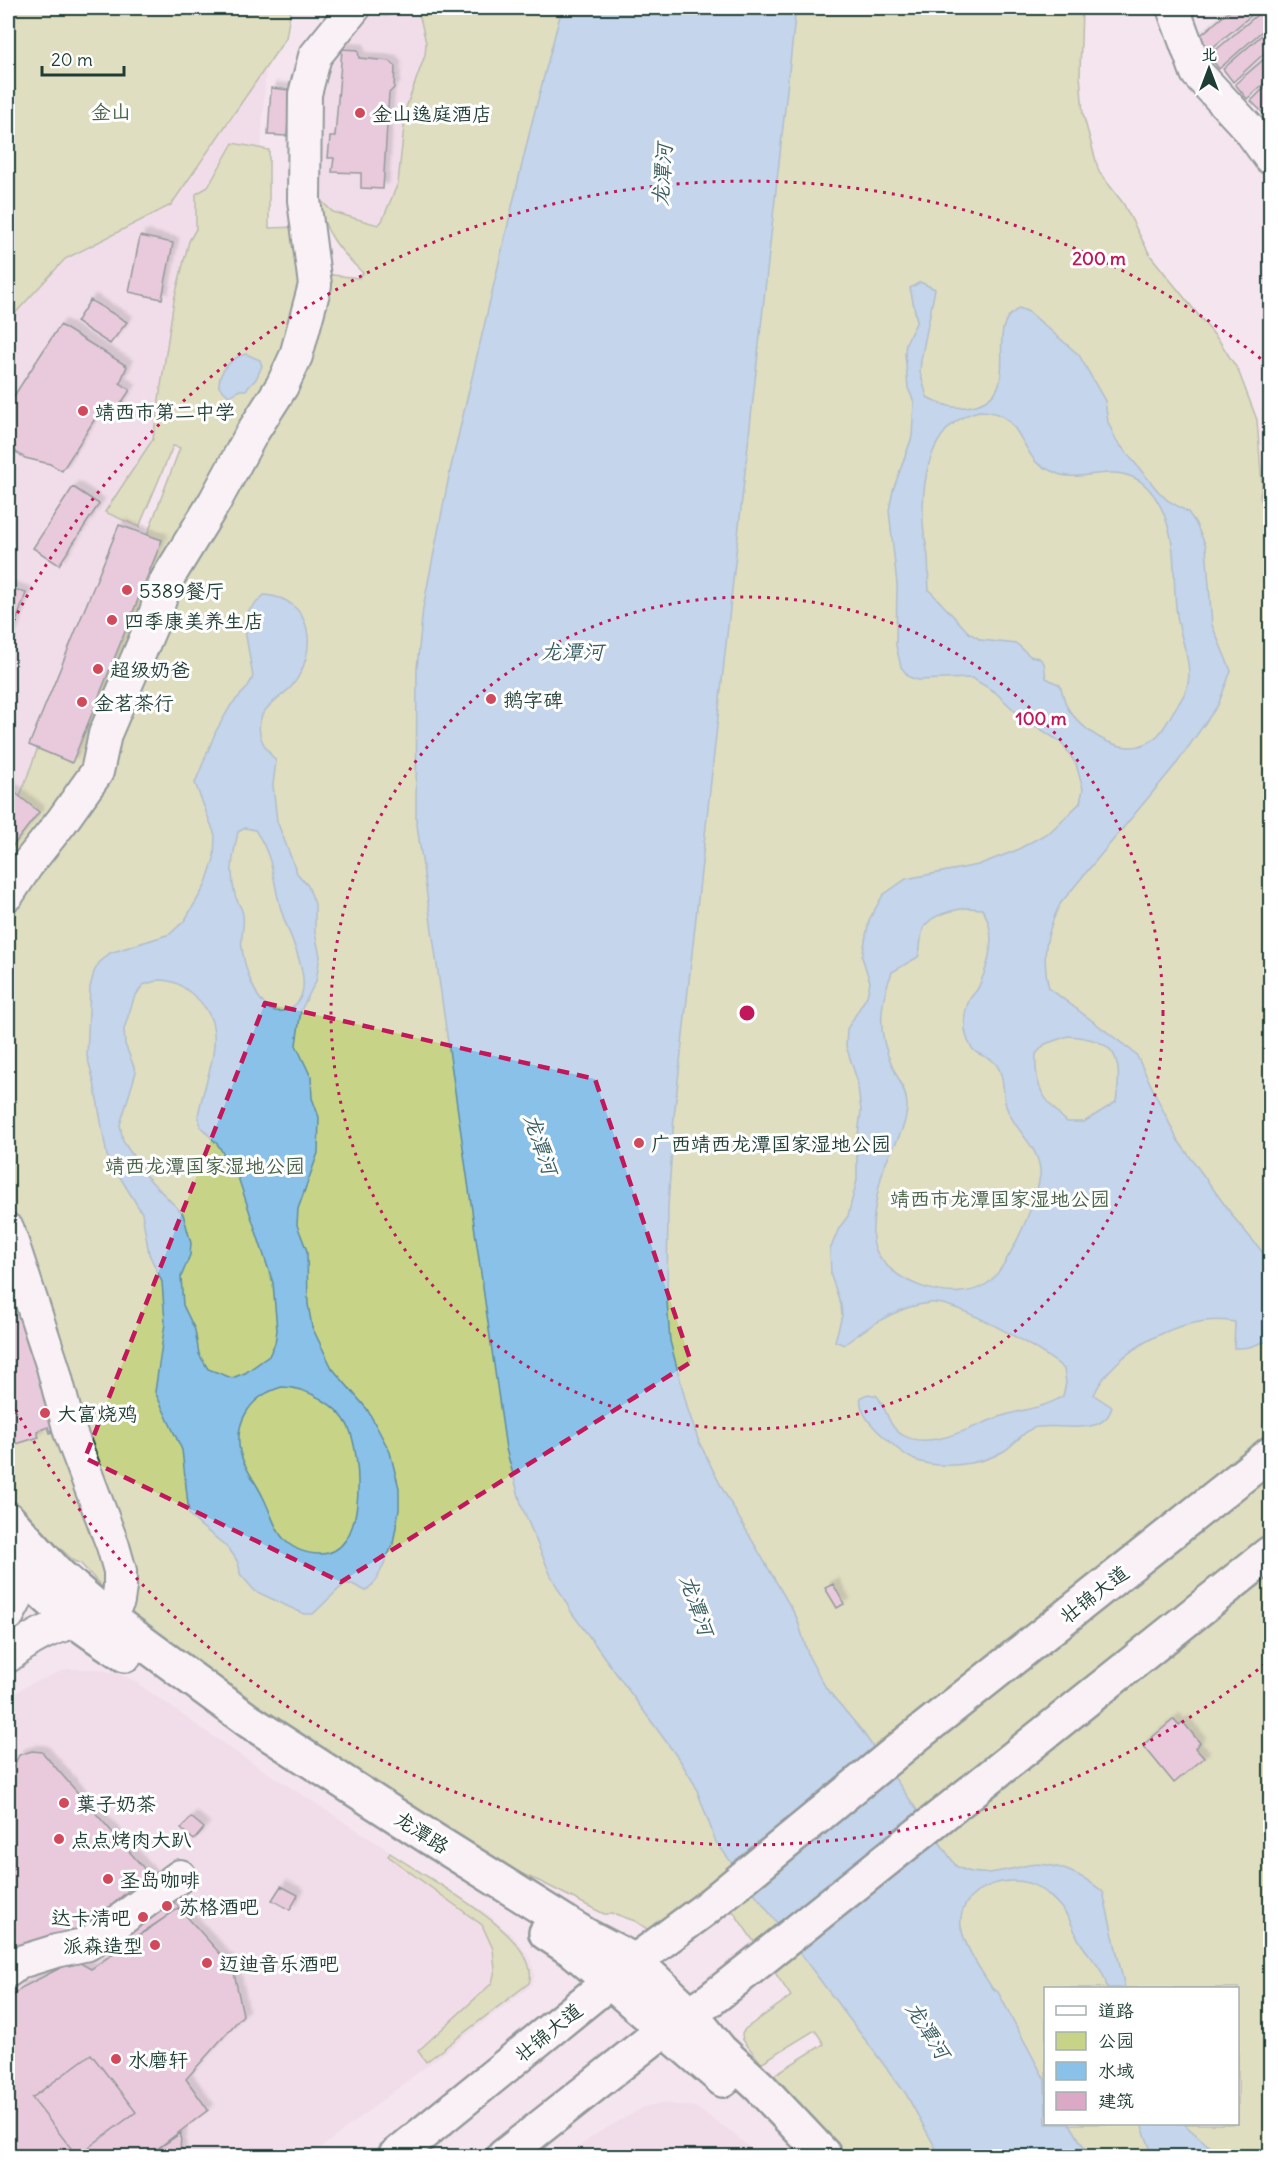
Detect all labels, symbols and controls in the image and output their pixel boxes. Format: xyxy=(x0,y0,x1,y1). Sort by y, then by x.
scale bar xyxy=(42,39,124,77)
north arrow xyxy=(1179,39,1239,99)
text: 北 xyxy=(1201,44,1217,64)
text: 20 m xyxy=(51,48,93,71)
park label: 金山 xyxy=(91,99,131,124)
place label: 金山逸庭酒店 xyxy=(372,101,492,126)
marker: 金山逸庭酒店 xyxy=(353,106,367,120)
water label: 龙潭河 xyxy=(646,140,678,207)
text: 200 m xyxy=(1072,247,1126,270)
place label: 靖西市第二中学 xyxy=(95,399,235,424)
marker: 靖西市第二中学 xyxy=(76,404,90,418)
place label: 5389餐厅 xyxy=(139,578,225,603)
marker: 5389餐厅 xyxy=(120,583,134,597)
place label: 四季康美养生店 xyxy=(124,608,264,633)
marker: 四季康美养生店 xyxy=(105,613,119,627)
water label: 龙潭河 xyxy=(541,638,606,665)
place label: 超级奶爸 xyxy=(110,657,190,682)
marker: 超级奶爸 xyxy=(91,662,105,676)
place label: 鹅字碑 xyxy=(503,687,563,712)
place label: 金茗茶行 xyxy=(94,690,174,715)
marker: 鹅字碑 xyxy=(484,692,498,706)
marker: 金茗茶行 xyxy=(75,695,89,709)
text: 100 m xyxy=(1016,707,1067,730)
centre of rings xyxy=(737,1003,757,1023)
water label: 龙潭河 xyxy=(518,1110,565,1181)
place label: 广西靖西龙潭国家湿地公园 xyxy=(651,1131,891,1156)
marker: 广西靖西龙潭国家湿地公园 xyxy=(632,1136,646,1150)
park label: 靖西龙潭国家湿地公园 xyxy=(105,1153,305,1178)
park label: 靖西市龙潭国家湿地公园 xyxy=(890,1186,1110,1211)
place label: 大富烧鸡 xyxy=(57,1401,137,1426)
marker: 大富烧鸡 xyxy=(38,1406,52,1420)
street label: 壮锦大道 xyxy=(1055,1560,1133,1628)
water label: 龙潭河 xyxy=(674,1571,721,1642)
place label: 葉子奶茶 xyxy=(76,1791,156,1816)
marker: 葉子奶茶 xyxy=(57,1796,71,1810)
street label: 龙潭路 xyxy=(390,1805,455,1859)
place label: 点点烤肉大趴 xyxy=(71,1827,192,1852)
marker: 点点烤肉大趴 xyxy=(52,1832,66,1846)
place label: 圣岛咖啡 xyxy=(120,1867,200,1892)
marker: 圣岛咖啡 xyxy=(101,1872,115,1886)
place label: 苏格酒吧 xyxy=(179,1894,259,1919)
marker: 苏格酒吧 xyxy=(160,1899,174,1913)
place label: 达卡清吧 xyxy=(51,1905,131,1930)
marker: 达卡清吧 xyxy=(136,1910,150,1924)
place label: 派森造型 xyxy=(63,1933,143,1958)
marker: 派森造型 xyxy=(148,1938,162,1952)
place label: 迈迪音乐酒吧 xyxy=(219,1951,339,1976)
marker: 迈迪音乐酒吧 xyxy=(200,1956,214,1970)
legend xyxy=(1044,1987,1239,2125)
water label: 龙潭河 xyxy=(900,1996,958,2066)
street label: 壮锦大道 xyxy=(509,1997,587,2067)
text: 道路 xyxy=(1098,1999,1134,2022)
text: 公园 xyxy=(1098,2029,1134,2052)
place label: 水磨轩 xyxy=(128,2047,188,2072)
marker: 水磨轩 xyxy=(109,2052,123,2066)
text: 水域 xyxy=(1098,2059,1134,2082)
text: 建筑 xyxy=(1098,2089,1134,2112)

